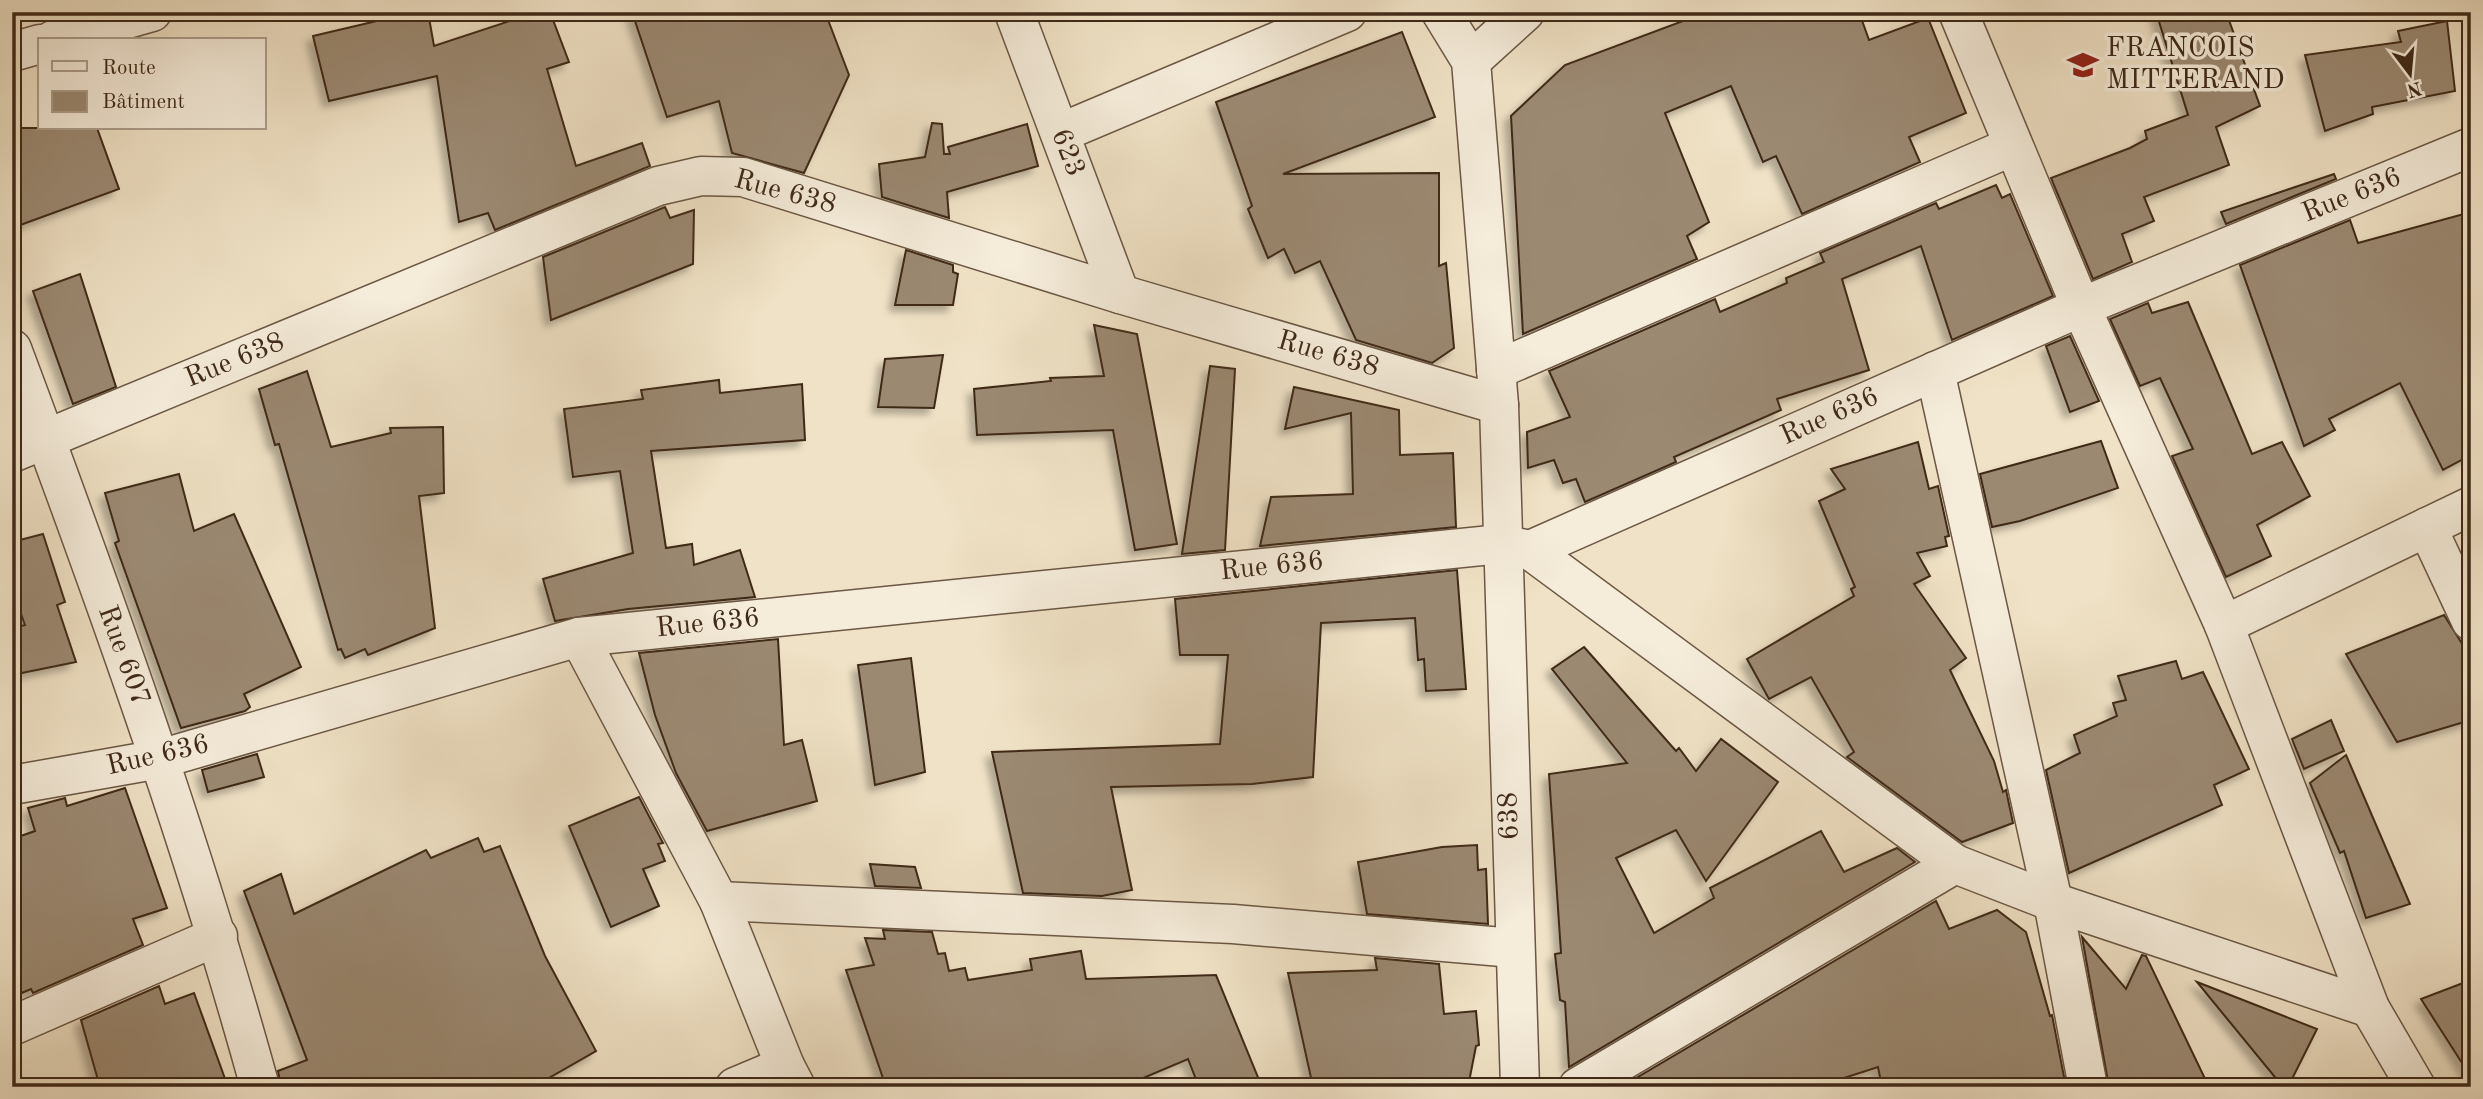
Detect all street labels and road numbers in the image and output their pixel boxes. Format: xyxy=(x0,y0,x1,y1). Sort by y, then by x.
street label: 623 xyxy=(1045,125,1089,181)
street label: Rue 636 xyxy=(2298,163,2406,229)
street label: Rue 638 xyxy=(731,166,839,220)
street label: Rue 638 xyxy=(1274,327,1382,383)
street label: Rue 638 xyxy=(181,328,289,394)
street label: Rue 636 xyxy=(1777,383,1883,451)
street label: Rue 636 xyxy=(1219,548,1325,586)
street label: Rue 607 xyxy=(92,602,154,710)
street label: Rue 636 xyxy=(655,605,761,643)
street label: Rue 636 xyxy=(104,731,212,781)
street label: 638 xyxy=(1495,791,1525,841)

